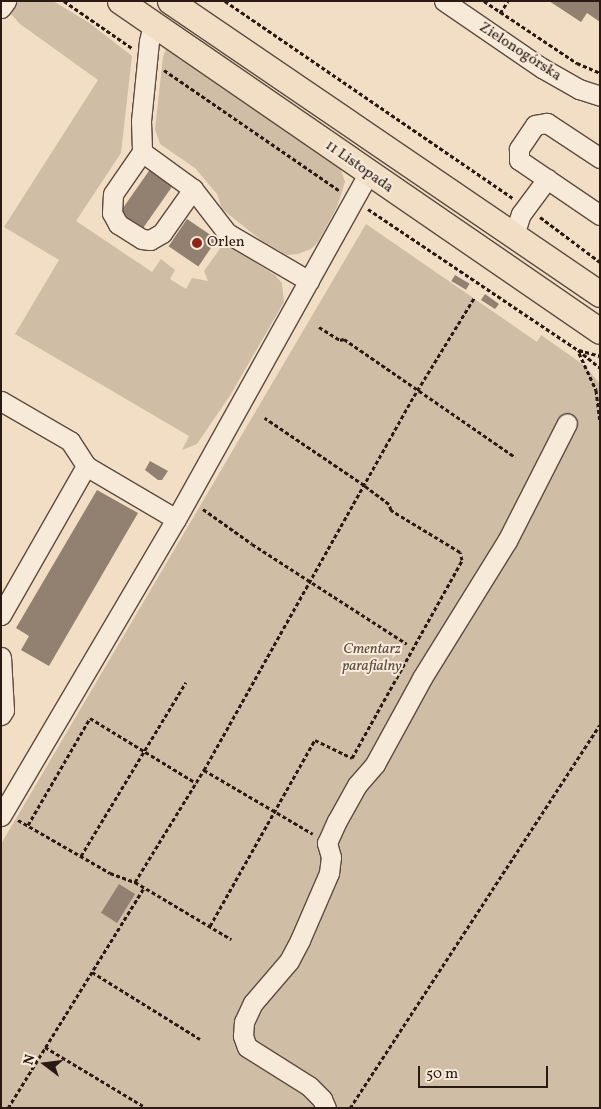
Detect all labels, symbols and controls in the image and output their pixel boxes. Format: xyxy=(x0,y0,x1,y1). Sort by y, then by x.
street label: Zielonogórska xyxy=(475,19,565,85)
street label: 11 Listopada xyxy=(321,137,397,197)
place label: Orlen xyxy=(207,234,245,252)
marker: Orlen xyxy=(191,237,203,249)
park label: Cmentarz parafialny xyxy=(342,640,402,675)
north arrow xyxy=(20,1039,70,1089)
text: N xyxy=(20,1053,41,1067)
scale bar xyxy=(421,1056,551,1088)
text: 50 m xyxy=(426,1064,458,1085)

